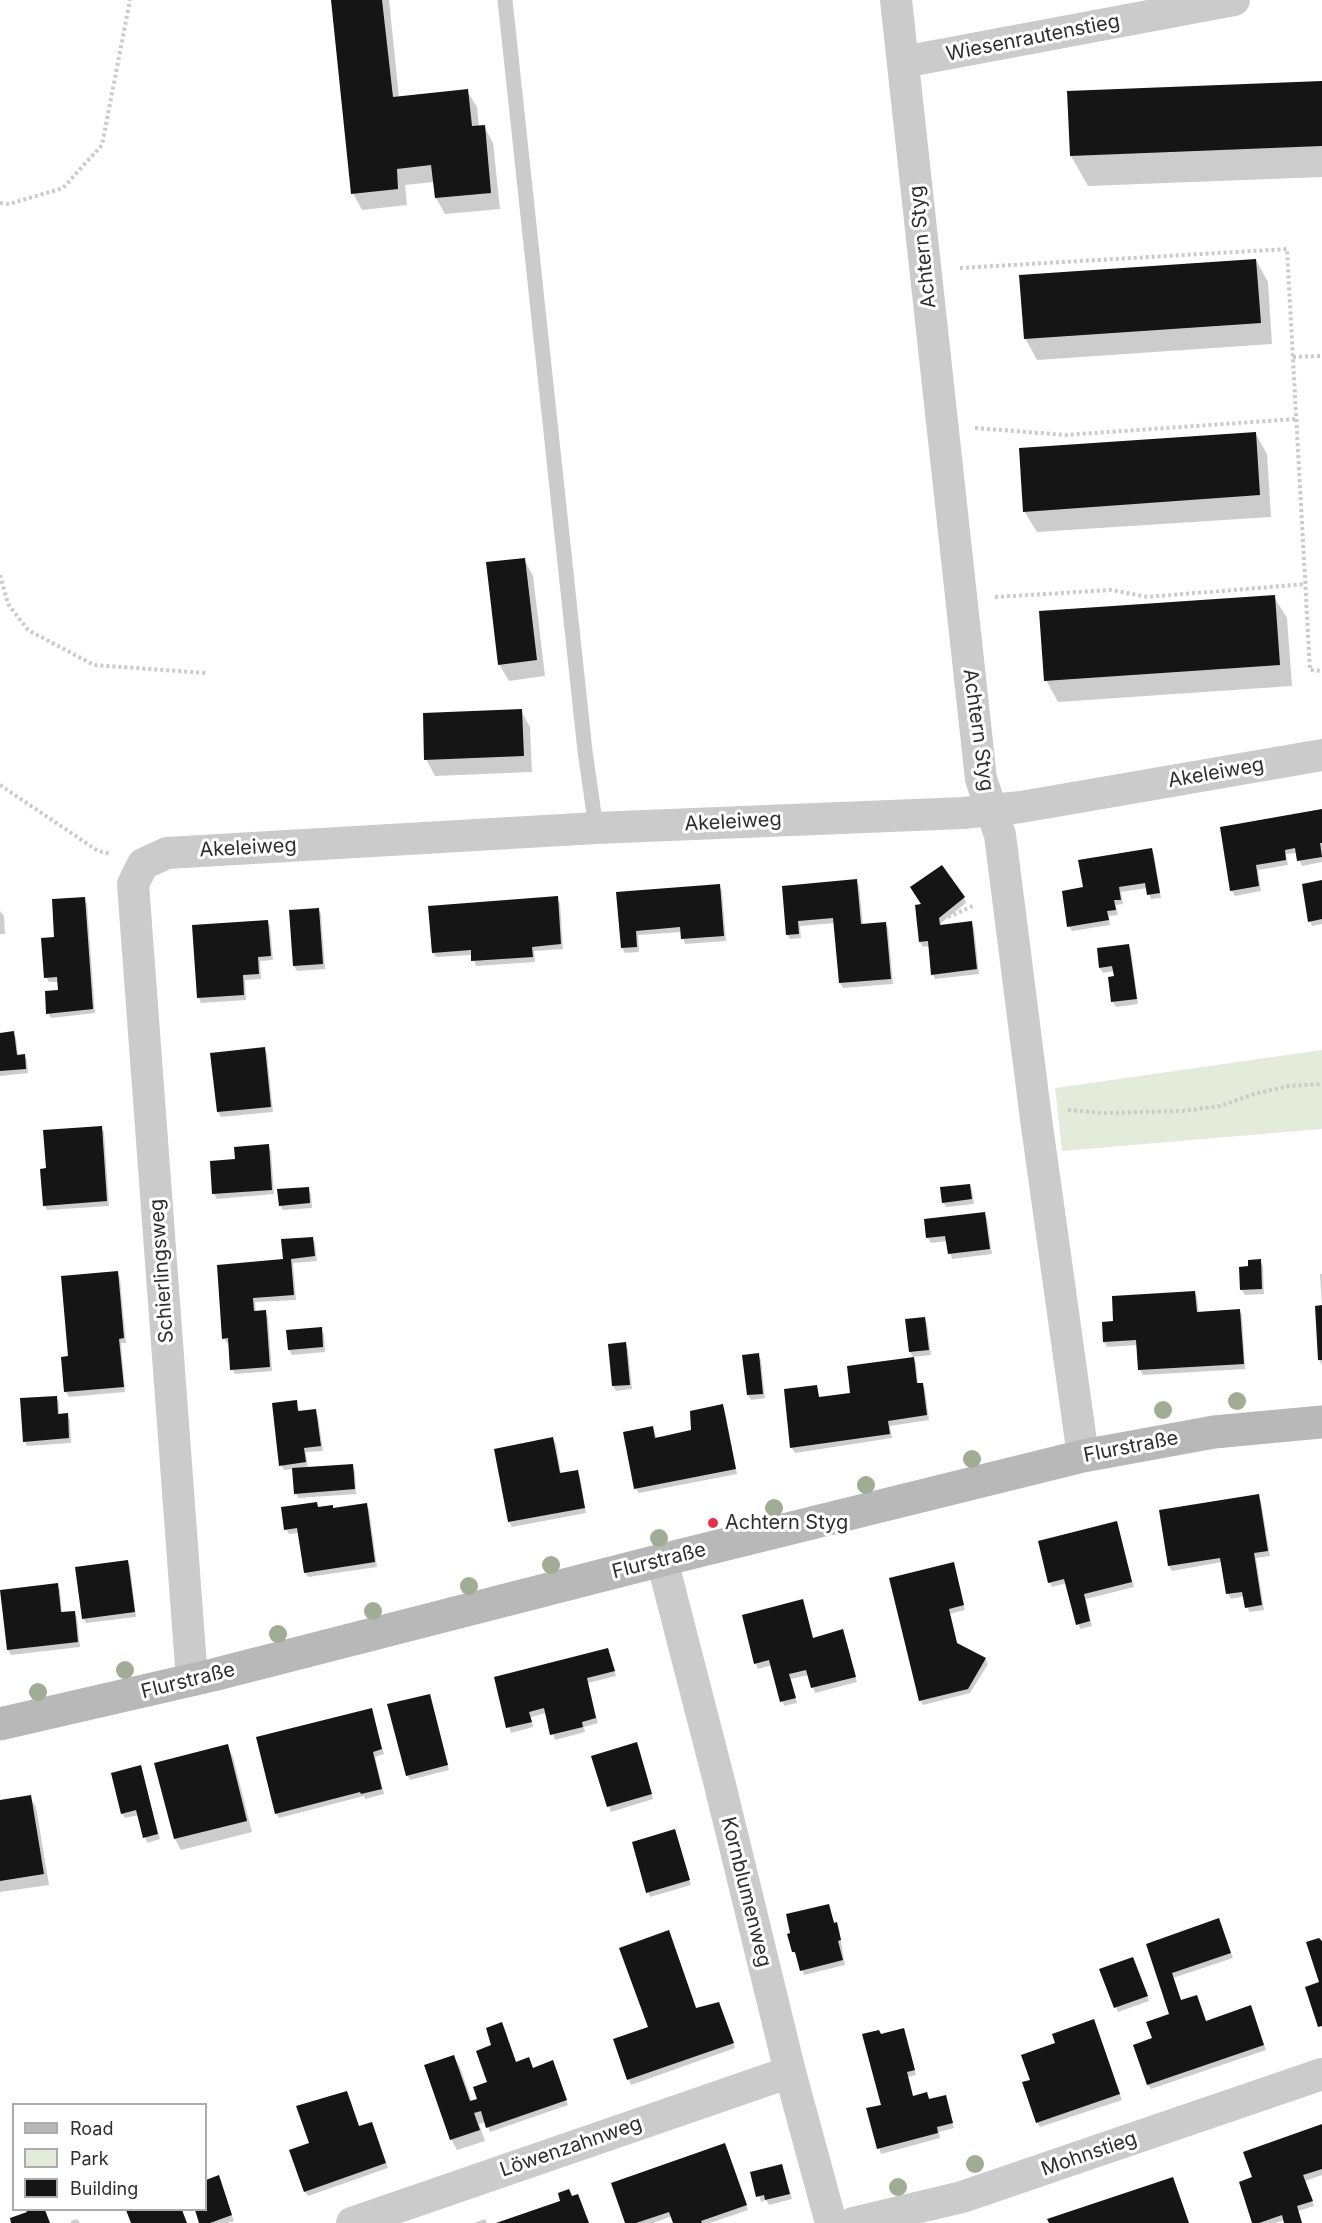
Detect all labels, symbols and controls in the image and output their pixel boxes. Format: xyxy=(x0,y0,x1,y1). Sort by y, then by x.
street label: Wiesenrautenstieg xyxy=(944,9,1122,67)
street label: Achtern Styg xyxy=(905,184,941,310)
street label: Achtern Styg xyxy=(958,667,998,793)
street label: Akeleiweg xyxy=(1166,753,1266,793)
street label: Akeleiweg xyxy=(684,807,782,837)
street label: Akeleiweg xyxy=(199,833,297,863)
street label: Schierlingsweg xyxy=(145,1198,179,1344)
street label: Flurstraße xyxy=(1082,1426,1180,1468)
place label: Achtern Styg xyxy=(725,1511,848,1535)
marker: Achtern Styg xyxy=(706,1516,720,1530)
street label: Flurstraße xyxy=(610,1538,708,1584)
street label: Flurstraße xyxy=(139,1658,237,1704)
street label: Kornblumenweg xyxy=(716,1814,776,1970)
legend xyxy=(12,2103,207,2211)
street label: Löwenzahnweg xyxy=(497,2112,645,2182)
text: Road xyxy=(70,2118,113,2139)
street label: Mohnstieg xyxy=(1038,2126,1140,2182)
text: Park xyxy=(70,2148,109,2169)
text: Building xyxy=(70,2178,138,2199)

